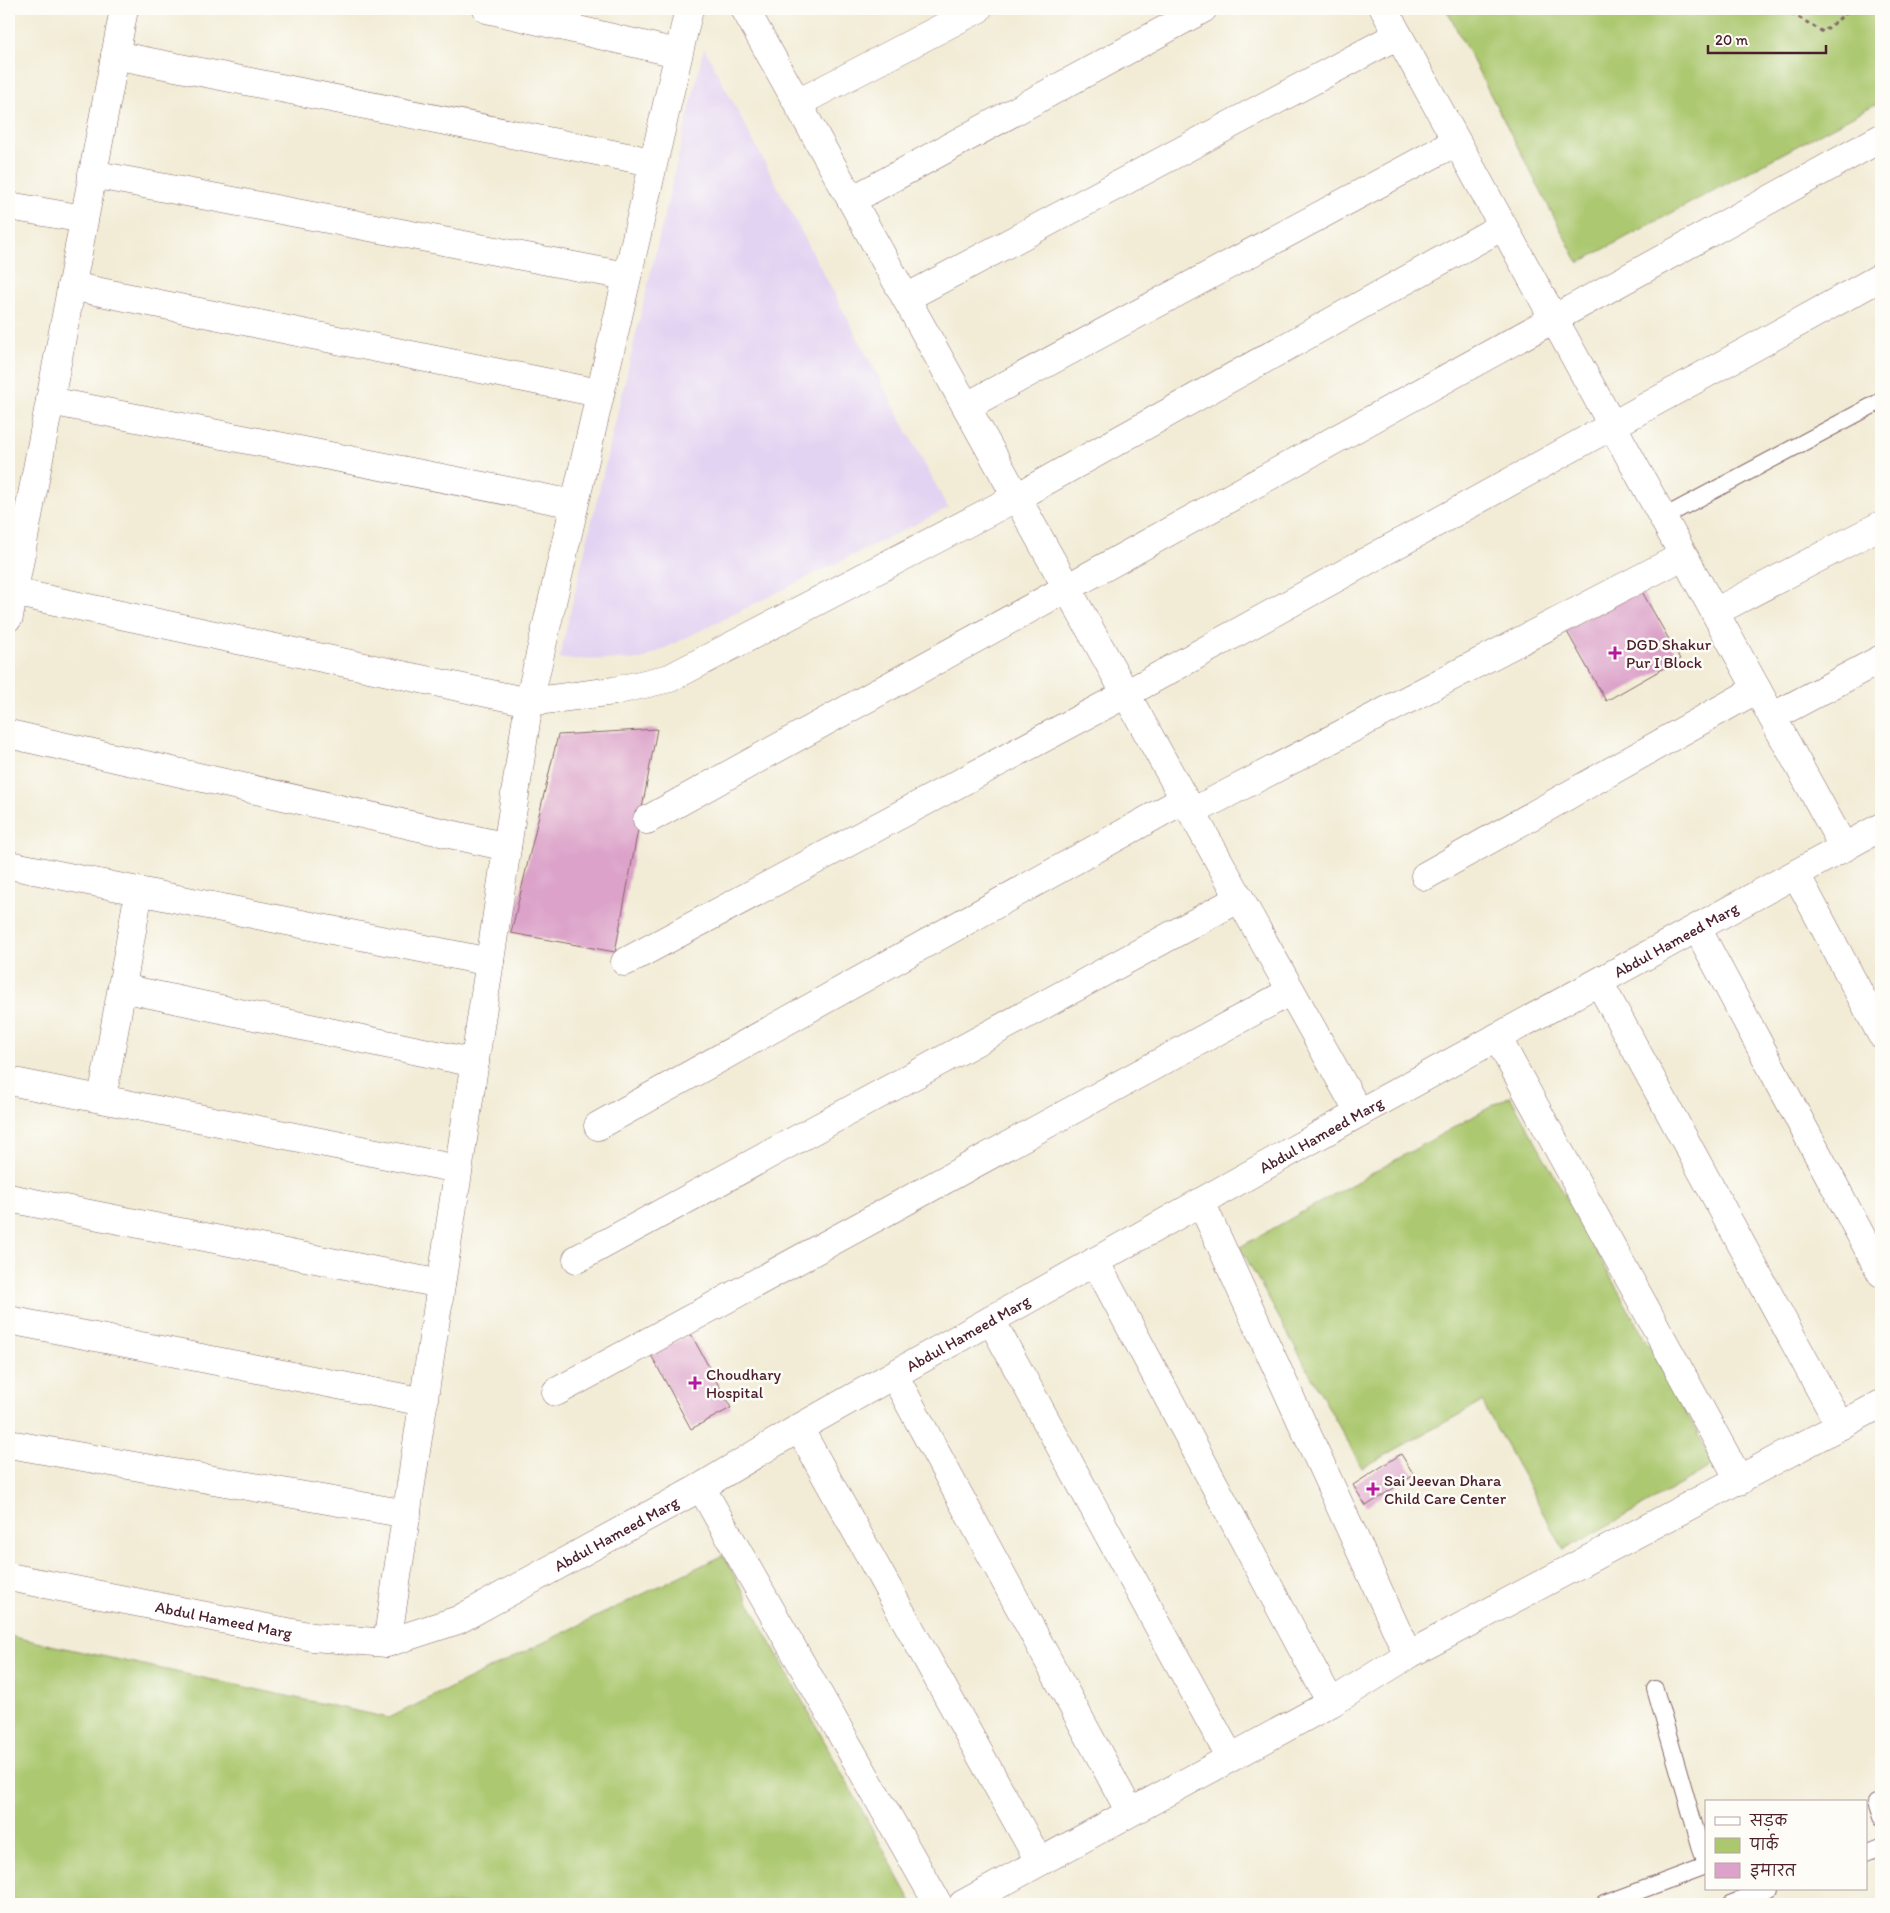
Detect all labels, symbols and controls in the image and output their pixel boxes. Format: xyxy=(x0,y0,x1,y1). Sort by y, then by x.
scale bar xyxy=(1708,22,1825,54)
text: 20 m xyxy=(1715,31,1749,49)
place label: DGD Shakur Pur I Block xyxy=(1626,635,1712,672)
marker: DGD Shakur Pur I Block xyxy=(1608,646,1622,660)
street label: Abdul Hameed Marg xyxy=(1610,897,1742,981)
street label: Abdul Hameed Marg xyxy=(1256,1092,1387,1177)
street label: Abdul Hameed Marg xyxy=(903,1290,1034,1375)
place label: Choudhary Hospital xyxy=(706,1365,782,1402)
marker: Choudhary Hospital xyxy=(688,1376,702,1390)
place label: Sai Jeevan Dhara Child Care Center xyxy=(1384,1471,1507,1508)
marker: Sai Jeevan Dhara Child Care Center xyxy=(1366,1482,1380,1496)
street label: Abdul Hameed Marg xyxy=(551,1491,682,1575)
street label: Abdul Hameed Marg xyxy=(154,1597,295,1642)
legend xyxy=(1705,1800,1868,1890)
text: सड़क xyxy=(1749,1812,1788,1831)
text: पार्क xyxy=(1749,1833,1780,1854)
text: इमारत xyxy=(1750,1862,1797,1880)

